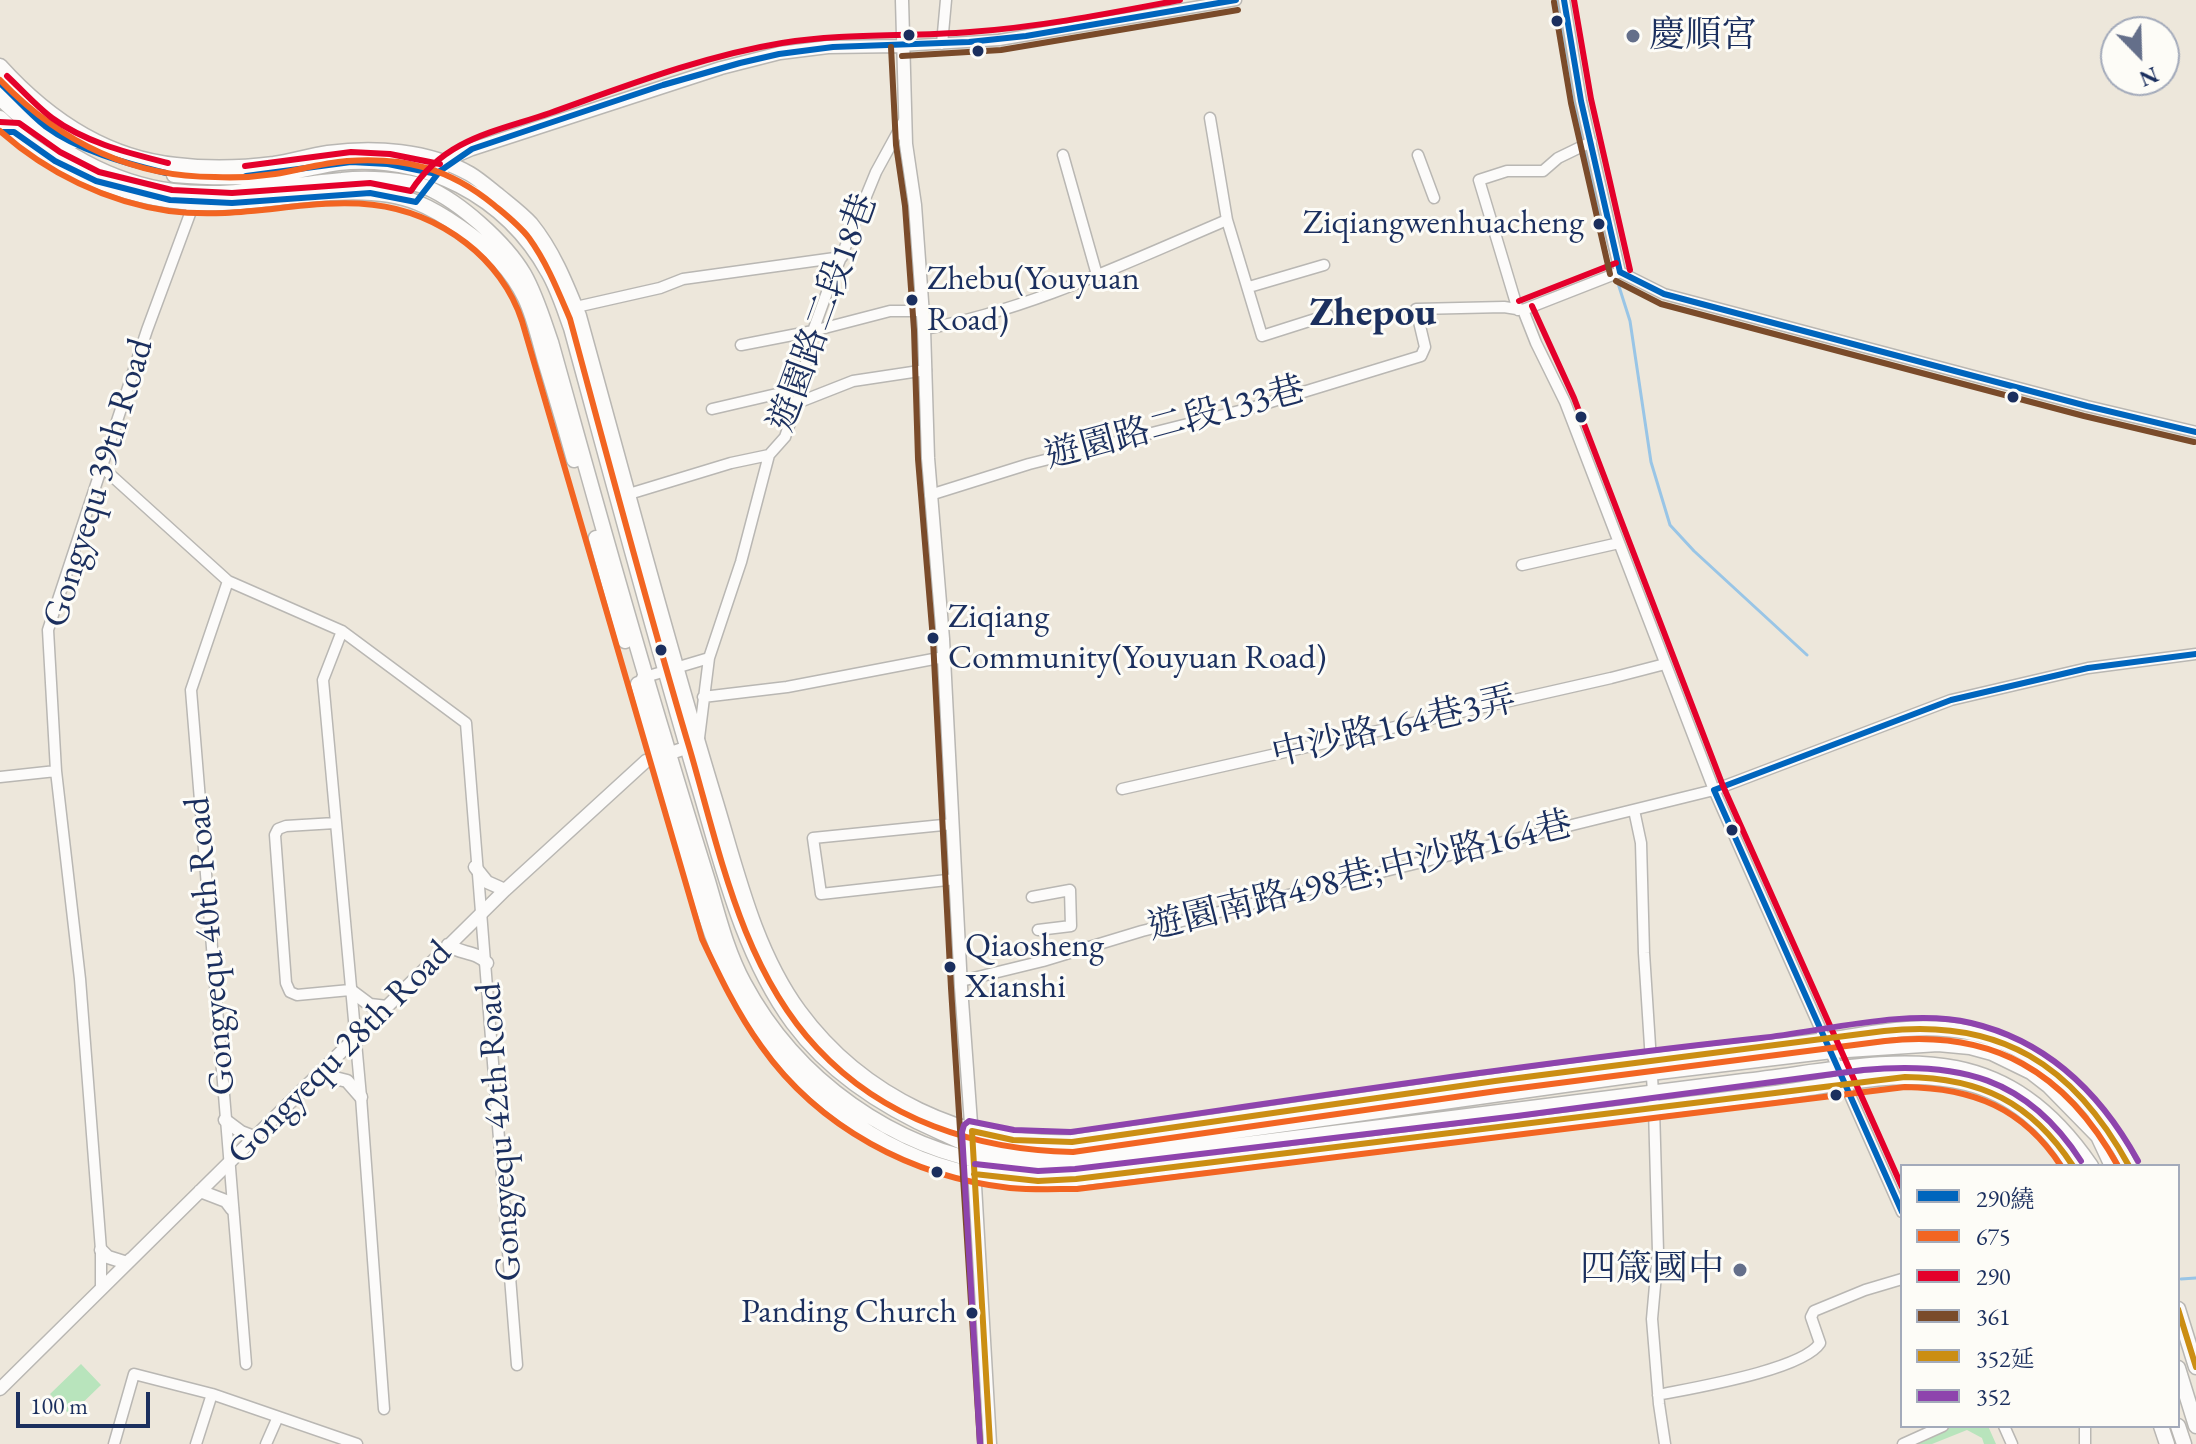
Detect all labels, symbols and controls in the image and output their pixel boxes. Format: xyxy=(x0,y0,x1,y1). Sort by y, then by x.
unlabelled marker xyxy=(1549,13,1565,29)
place label: 慶順宮 xyxy=(1649,14,1757,58)
north arrow xyxy=(2100,16,2180,96)
unlabelled marker xyxy=(901,27,917,43)
marker: 慶順宮 xyxy=(1624,27,1642,45)
unlabelled marker xyxy=(970,43,986,59)
text: N xyxy=(2135,60,2163,94)
street label: 遊園路二段18巷 xyxy=(761,188,887,438)
place label: Ziqiangwenhuacheng xyxy=(1303,204,1584,244)
marker: Ziqiangwenhuacheng xyxy=(1591,216,1607,232)
place label: Zhebu(Youyuan Road) xyxy=(927,260,1140,340)
district label: Zhepou xyxy=(1309,290,1437,338)
marker: Zhebu(Youyuan Road) xyxy=(904,292,920,308)
street label: Gongyequ 39th Road xyxy=(35,334,163,632)
street label: 遊園路二段133巷 xyxy=(1040,368,1310,480)
unlabelled marker xyxy=(2005,389,2021,405)
unlabelled marker xyxy=(1573,409,1589,425)
place label: Ziqiang Community(Youyuan Road) xyxy=(948,598,1326,678)
marker: Ziqiang Community(Youyuan Road) xyxy=(925,630,941,646)
unlabelled marker xyxy=(653,642,669,658)
street label: 中沙路164巷3弄 xyxy=(1268,679,1520,777)
street label: Gongyequ 40th Road xyxy=(176,795,246,1097)
street label: 遊園南路498巷;中沙路164巷 xyxy=(1143,803,1577,951)
unlabelled marker xyxy=(1724,822,1740,838)
place label: Qiaosheng Xianshi xyxy=(965,927,1104,1006)
street label: Gongyequ 28th Road xyxy=(219,932,461,1174)
marker: Qiaosheng Xianshi xyxy=(942,959,958,975)
street label: Gongyequ 42th Road xyxy=(468,981,532,1283)
unlabelled marker xyxy=(1828,1087,1844,1103)
unlabelled marker xyxy=(929,1164,945,1180)
legend xyxy=(1900,1164,2180,1428)
text: 290繞 xyxy=(1976,1183,2035,1214)
text: 675 xyxy=(1976,1221,2011,1252)
place label: 四箴國中 xyxy=(1580,1248,1724,1292)
marker: 四箴國中 xyxy=(1731,1261,1749,1279)
text: 290 xyxy=(1976,1261,2011,1292)
place label: Panding Church xyxy=(741,1293,957,1333)
text: 361 xyxy=(1976,1301,2011,1332)
marker: Panding Church xyxy=(964,1305,980,1321)
text: 352延 xyxy=(1976,1343,2035,1374)
scale bar xyxy=(20,1376,154,1426)
text: 352 xyxy=(1976,1381,2011,1412)
text: 100 m xyxy=(30,1390,88,1421)

